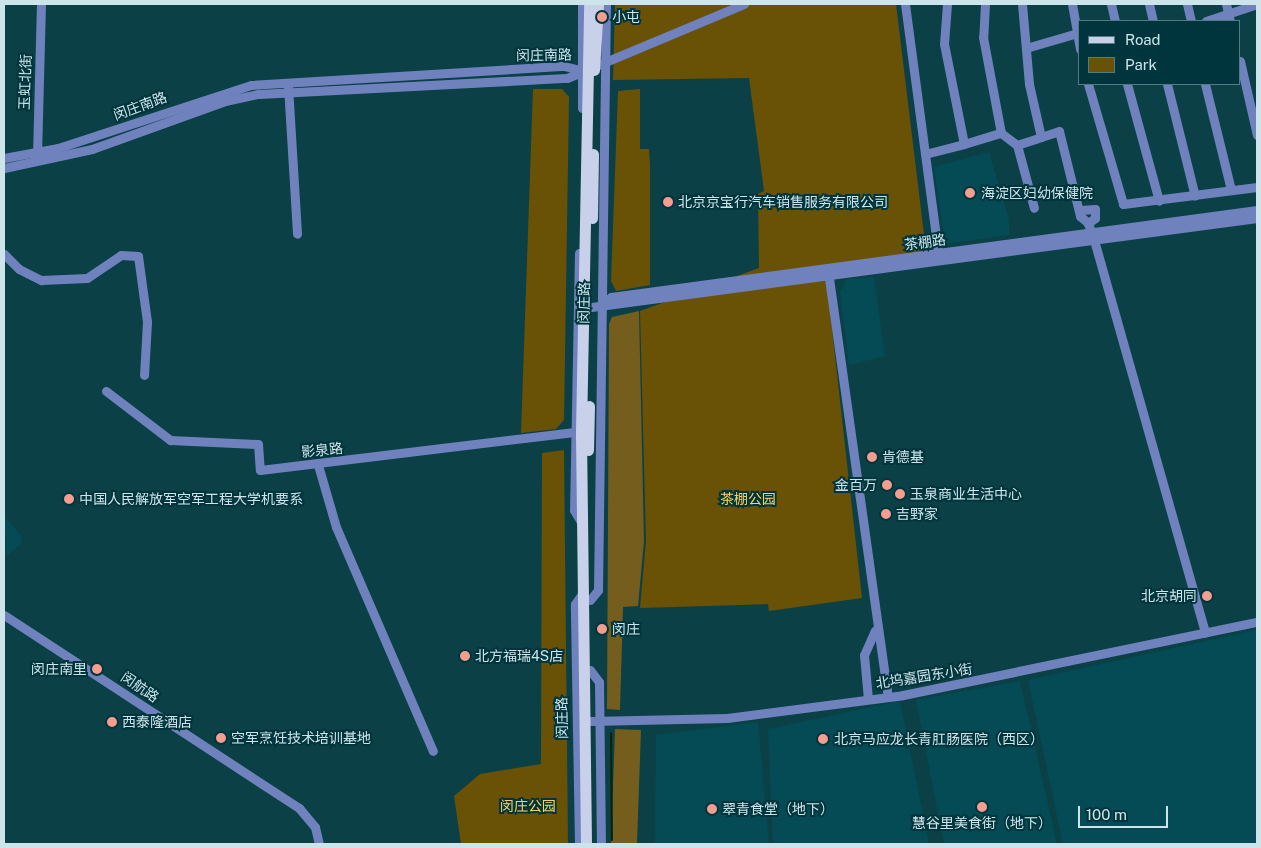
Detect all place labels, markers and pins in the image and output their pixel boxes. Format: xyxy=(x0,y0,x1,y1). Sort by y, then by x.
place label: 小屯 xyxy=(612,9,640,25)
marker: 小屯 xyxy=(596,11,608,23)
place label: 海淀区妇幼保健院 xyxy=(981,185,1093,201)
marker: 海淀区妇幼保健院 xyxy=(963,186,977,200)
place label: 北京京宝行汽车销售服务有限公司 xyxy=(678,194,888,210)
marker: 北京京宝行汽车销售服务有限公司 xyxy=(662,196,674,208)
place label: 肯德基 xyxy=(882,449,924,465)
marker: 肯德基 xyxy=(866,451,878,463)
place label: 金百万 xyxy=(835,477,877,493)
marker: 金百万 xyxy=(881,479,893,491)
place label: 玉泉商业生活中心 xyxy=(910,486,1022,502)
marker: 玉泉商业生活中心 xyxy=(894,488,906,500)
place label: 中国人民解放军空军工程大学机要系 xyxy=(79,491,303,507)
marker: 中国人民解放军空军工程大学机要系 xyxy=(63,493,75,505)
place label: 吉野家 xyxy=(896,506,938,522)
marker: 吉野家 xyxy=(880,508,892,520)
place label: 北京胡同 xyxy=(1141,588,1197,604)
marker: 北京胡同 xyxy=(1201,590,1213,602)
place label: 闵庄 xyxy=(612,621,640,637)
marker: 闵庄 xyxy=(596,623,608,635)
place label: 北方福瑞4S店 xyxy=(475,648,563,664)
marker: 北方福瑞4S店 xyxy=(459,650,471,662)
place label: 闵庄南里 xyxy=(31,661,87,677)
marker: 闵庄南里 xyxy=(91,663,103,675)
place label: 西泰隆酒店 xyxy=(122,714,192,730)
marker: 西泰隆酒店 xyxy=(106,716,118,728)
place label: 空军烹饪技术培训基地 xyxy=(231,730,371,746)
place label: 北京马应龙长青肛肠医院（西区） xyxy=(834,731,1044,747)
marker: 空军烹饪技术培训基地 xyxy=(215,732,227,744)
marker: 北京马应龙长青肛肠医院（西区） xyxy=(816,732,830,746)
place label: 翠青食堂（地下） xyxy=(722,801,834,817)
marker: 慧谷里美食街（地下） xyxy=(976,801,988,813)
marker: 翠青食堂（地下） xyxy=(706,803,718,815)
place label: 慧谷里美食街（地下） xyxy=(912,815,1052,831)

